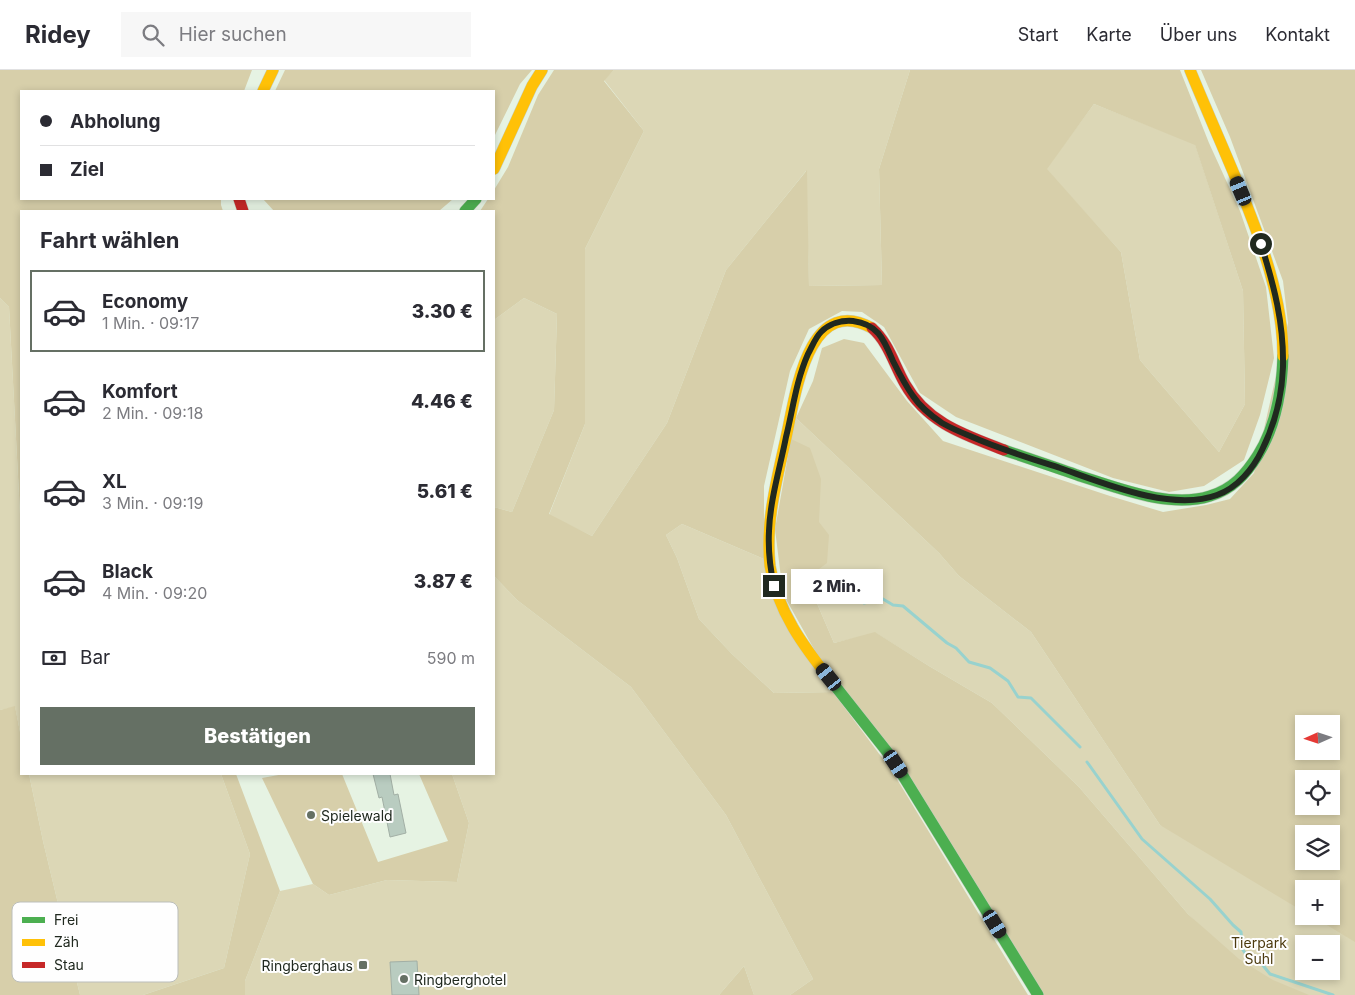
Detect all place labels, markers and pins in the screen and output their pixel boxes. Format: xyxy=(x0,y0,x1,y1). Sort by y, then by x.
place label: Spielewald xyxy=(321,807,393,824)
marker: Spielewald xyxy=(305,809,317,821)
place label: Ringberghaus xyxy=(262,957,353,974)
marker: Ringberghaus xyxy=(357,959,369,971)
place label: Ringberghotel xyxy=(414,971,506,988)
marker: Ringberghotel xyxy=(398,973,410,985)

